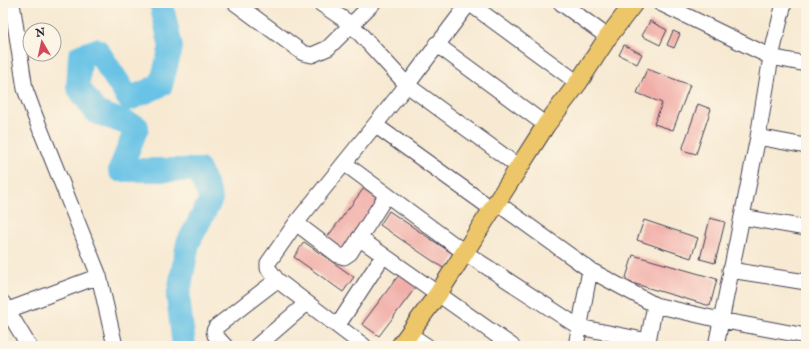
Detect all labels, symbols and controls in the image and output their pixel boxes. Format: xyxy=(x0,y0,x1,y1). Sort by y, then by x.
north arrow xyxy=(22,22,62,62)
text: N xyxy=(34,25,47,41)

